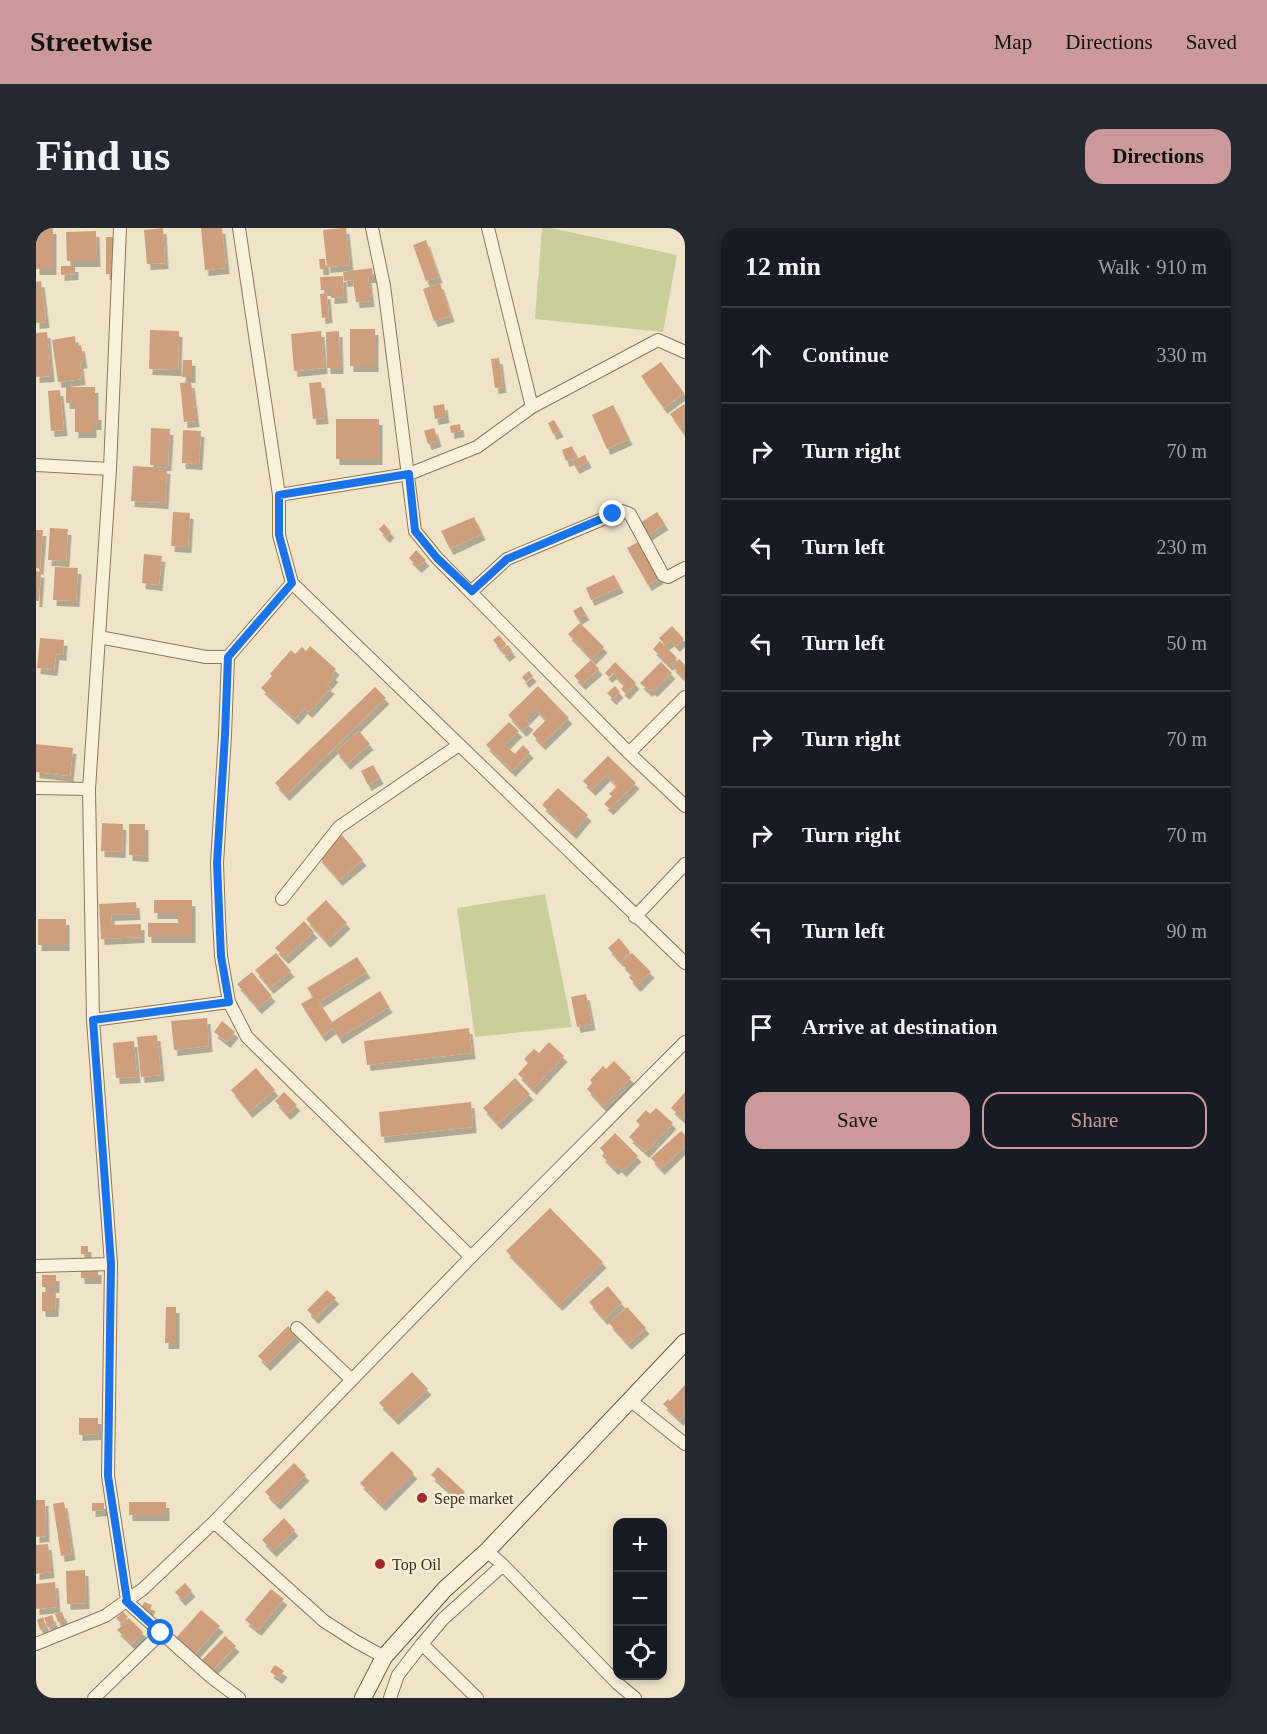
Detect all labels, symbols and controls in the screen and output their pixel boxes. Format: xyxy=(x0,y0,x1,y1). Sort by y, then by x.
text: Streetwise xyxy=(30,26,152,57)
text: Map xyxy=(994,30,1032,54)
text: Directions xyxy=(1065,30,1153,54)
text: Saved xyxy=(1186,30,1237,54)
button: Directions xyxy=(1085,129,1231,184)
text: Find us xyxy=(36,133,170,179)
text: 12 min xyxy=(745,252,821,281)
text: Walk · 910 m xyxy=(1098,256,1207,278)
icon: ahead xyxy=(745,339,778,372)
text: Continue xyxy=(802,342,889,367)
text: 330 m xyxy=(1156,344,1207,366)
icon: right xyxy=(745,435,778,468)
text: Turn right xyxy=(802,438,901,463)
text: 70 m xyxy=(1166,440,1207,462)
route end xyxy=(599,500,625,526)
icon: left xyxy=(745,531,778,564)
text: Turn left xyxy=(802,534,885,559)
text: 230 m xyxy=(1156,536,1207,558)
icon: left xyxy=(745,627,778,660)
text: Turn left xyxy=(802,630,885,655)
text: 50 m xyxy=(1166,632,1207,654)
icon: right xyxy=(745,723,778,756)
text: Turn right xyxy=(802,726,901,751)
text: 70 m xyxy=(1166,728,1207,750)
icon: right xyxy=(745,819,778,852)
text: Turn right xyxy=(802,822,901,847)
text: 70 m xyxy=(1166,824,1207,846)
icon: left xyxy=(745,915,778,948)
text: Turn left xyxy=(802,918,885,943)
text: 90 m xyxy=(1166,920,1207,942)
icon: arrive xyxy=(745,1011,778,1044)
text: Arrive at destination xyxy=(802,1014,998,1039)
button: Save xyxy=(745,1092,970,1149)
button: Share xyxy=(982,1092,1207,1149)
place label: Sepe market xyxy=(434,1490,514,1508)
marker: Sepe market xyxy=(415,1491,429,1505)
map controls xyxy=(613,1518,667,1680)
button: + xyxy=(613,1518,667,1572)
place label: Top Oil xyxy=(392,1556,442,1574)
marker: Top Oil xyxy=(373,1557,387,1571)
button: − xyxy=(613,1572,667,1626)
route start xyxy=(147,1619,173,1645)
button: locate xyxy=(613,1626,667,1680)

